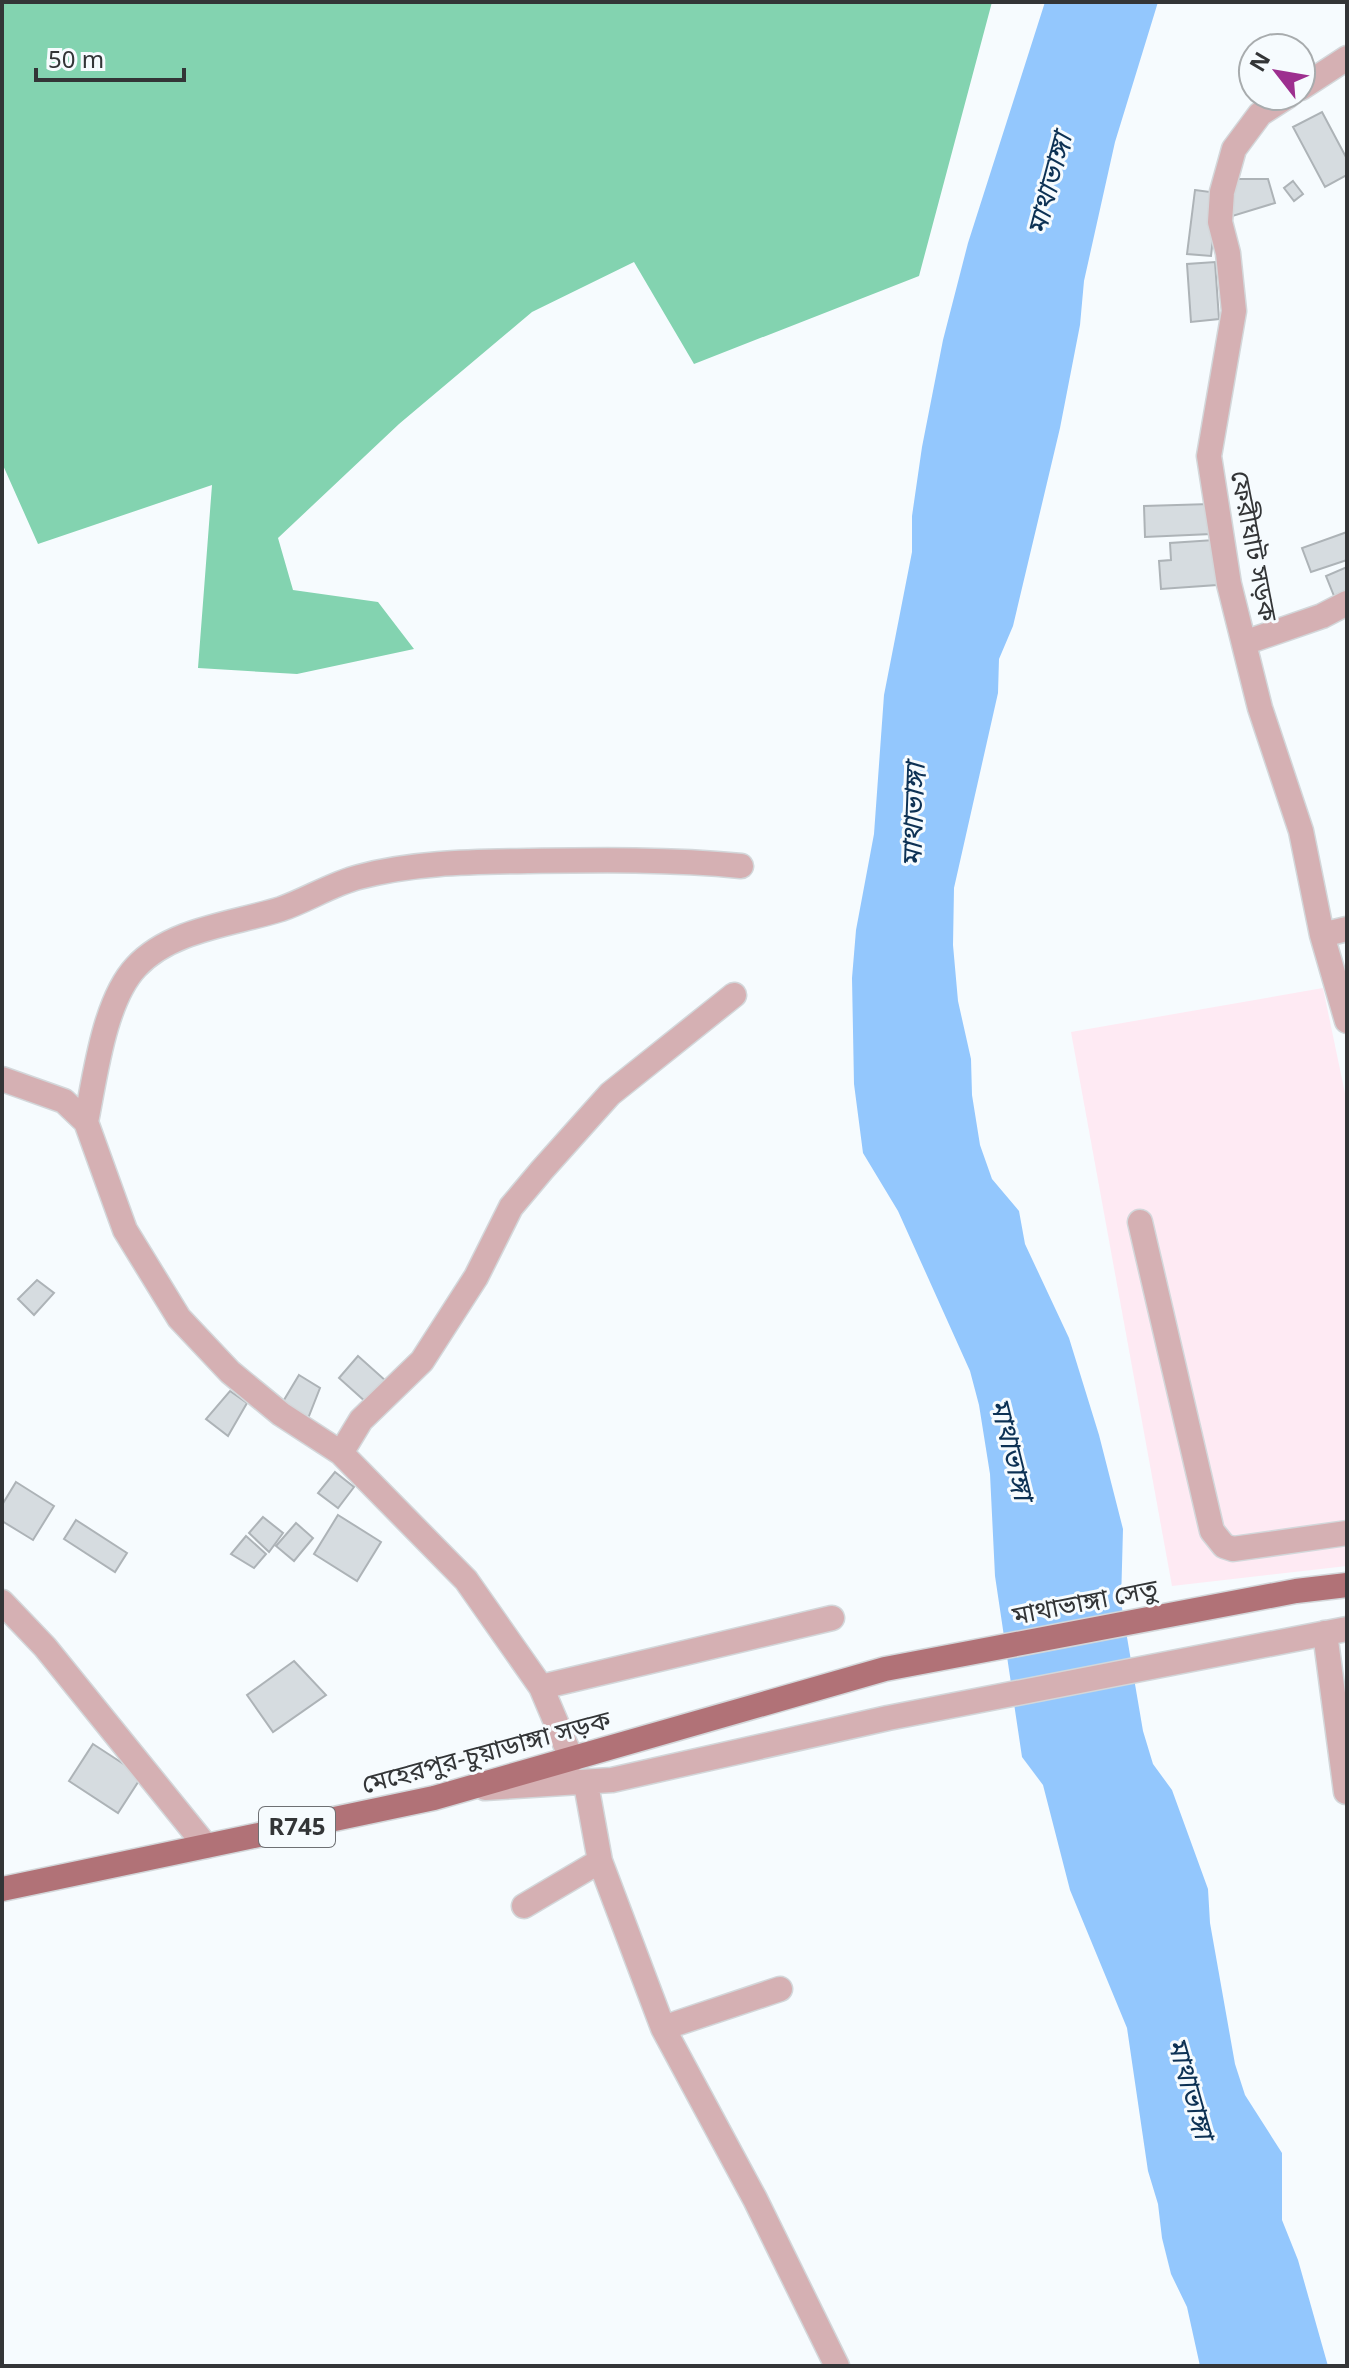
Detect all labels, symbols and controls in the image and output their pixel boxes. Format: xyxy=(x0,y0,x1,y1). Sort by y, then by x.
scale bar xyxy=(36,32,184,82)
north arrow xyxy=(1237,32,1317,112)
text: 50 m xyxy=(48,42,104,75)
text: N xyxy=(1242,46,1276,77)
water label: মাথাভাঙ্গা xyxy=(1016,123,1081,239)
street label: ফেরীঘাট সড়ক xyxy=(1223,467,1287,625)
water label: মাথাভাঙ্গা xyxy=(891,757,933,868)
water label: মাথাভাঙ্গা xyxy=(982,1394,1045,1509)
street label: মাথাভাঙ্গা সেতু xyxy=(1008,1569,1161,1633)
street label: মেহেরপুর-চুয়াডাঙ্গা সড়ক xyxy=(357,1700,615,1802)
road number: R745 xyxy=(259,1807,335,1847)
water label: মাথাভাঙ্গা xyxy=(1159,2033,1226,2148)

